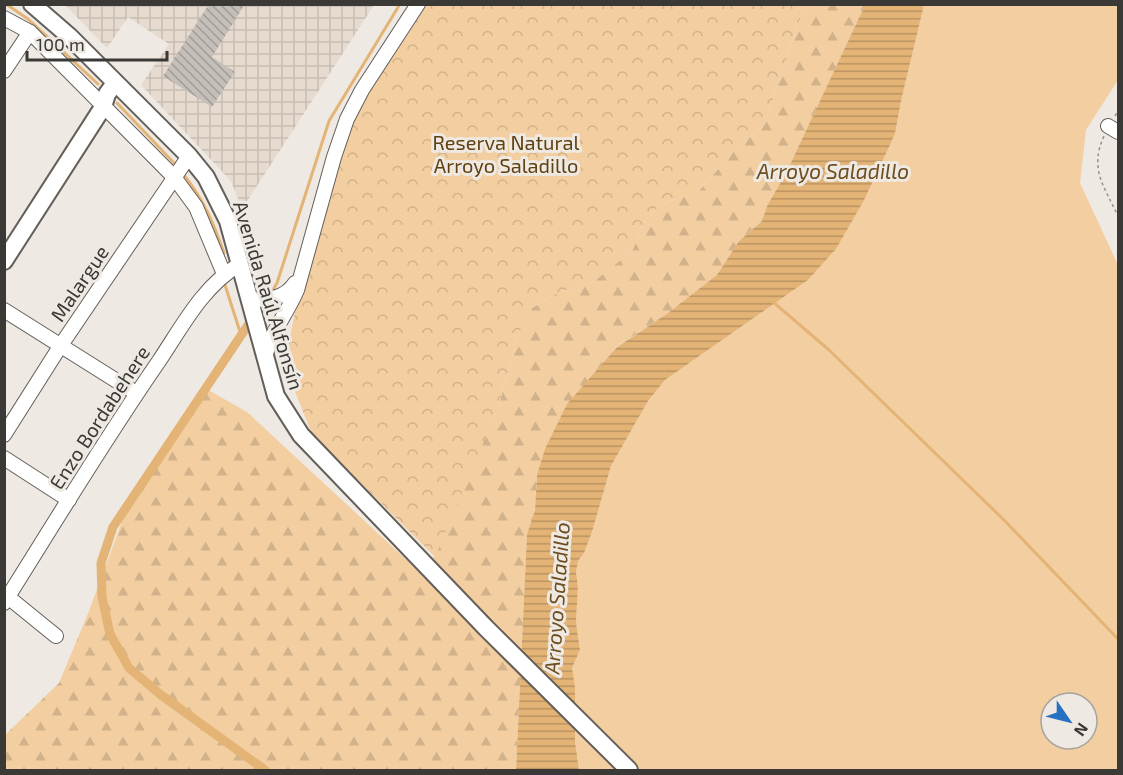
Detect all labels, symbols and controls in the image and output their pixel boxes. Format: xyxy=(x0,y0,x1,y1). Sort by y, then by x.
scale bar xyxy=(27,24,166,62)
text: 100 m xyxy=(36,33,85,55)
park label: Reserva Natural Arroyo Saladillo xyxy=(433,130,580,177)
water label: Arroyo Saladillo xyxy=(756,158,909,184)
street label: Avenida Raúl Alfonsín xyxy=(229,198,309,392)
street label: Malargue xyxy=(45,240,113,326)
street label: Enzo Bordabehere xyxy=(44,341,154,493)
water label: Arroyo Saladillo xyxy=(538,521,575,676)
north arrow xyxy=(1039,691,1099,751)
text: N xyxy=(1071,720,1093,740)

